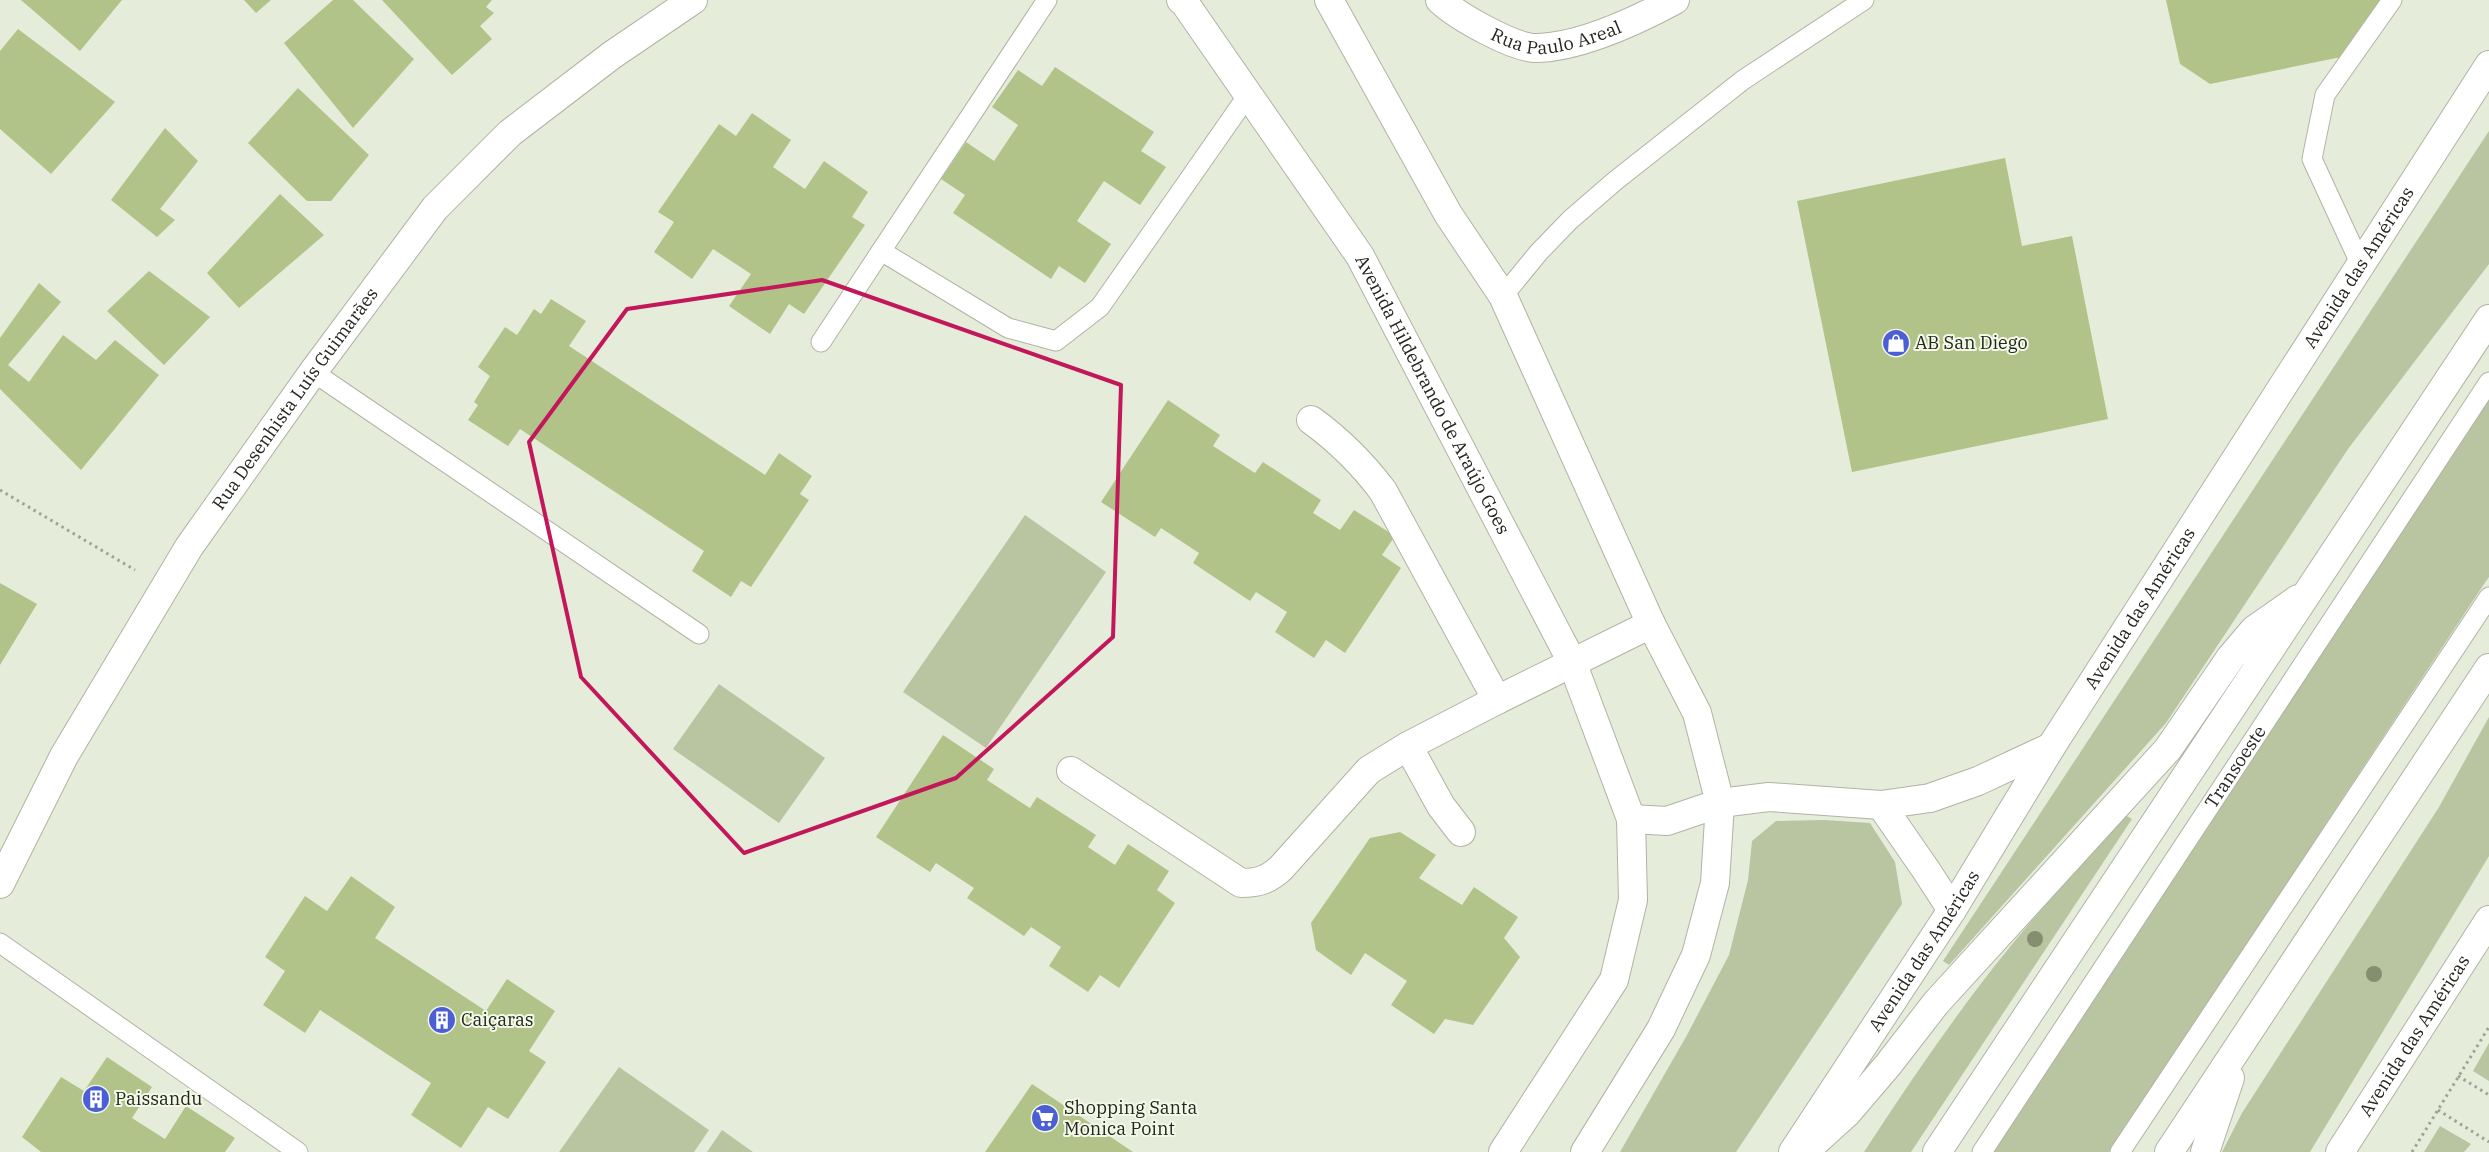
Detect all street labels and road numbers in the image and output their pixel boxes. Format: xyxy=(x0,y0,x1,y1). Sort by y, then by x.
street label: Rua Paulo Areal xyxy=(1487,15,1625,59)
street label: Avenida das Américas xyxy=(2298,182,2419,352)
street label: Avenida Hildebrando de Araújo Goes xyxy=(1350,251,1515,538)
street label: Rua Desenhista Luís Guimarães xyxy=(207,283,383,514)
street label: Avenida das Américas xyxy=(2079,523,2200,693)
street label: Transoeste xyxy=(2200,721,2271,812)
street label: Avenida das Américas xyxy=(1863,866,1984,1036)
street label: Avenida das Américas xyxy=(2354,950,2475,1121)

